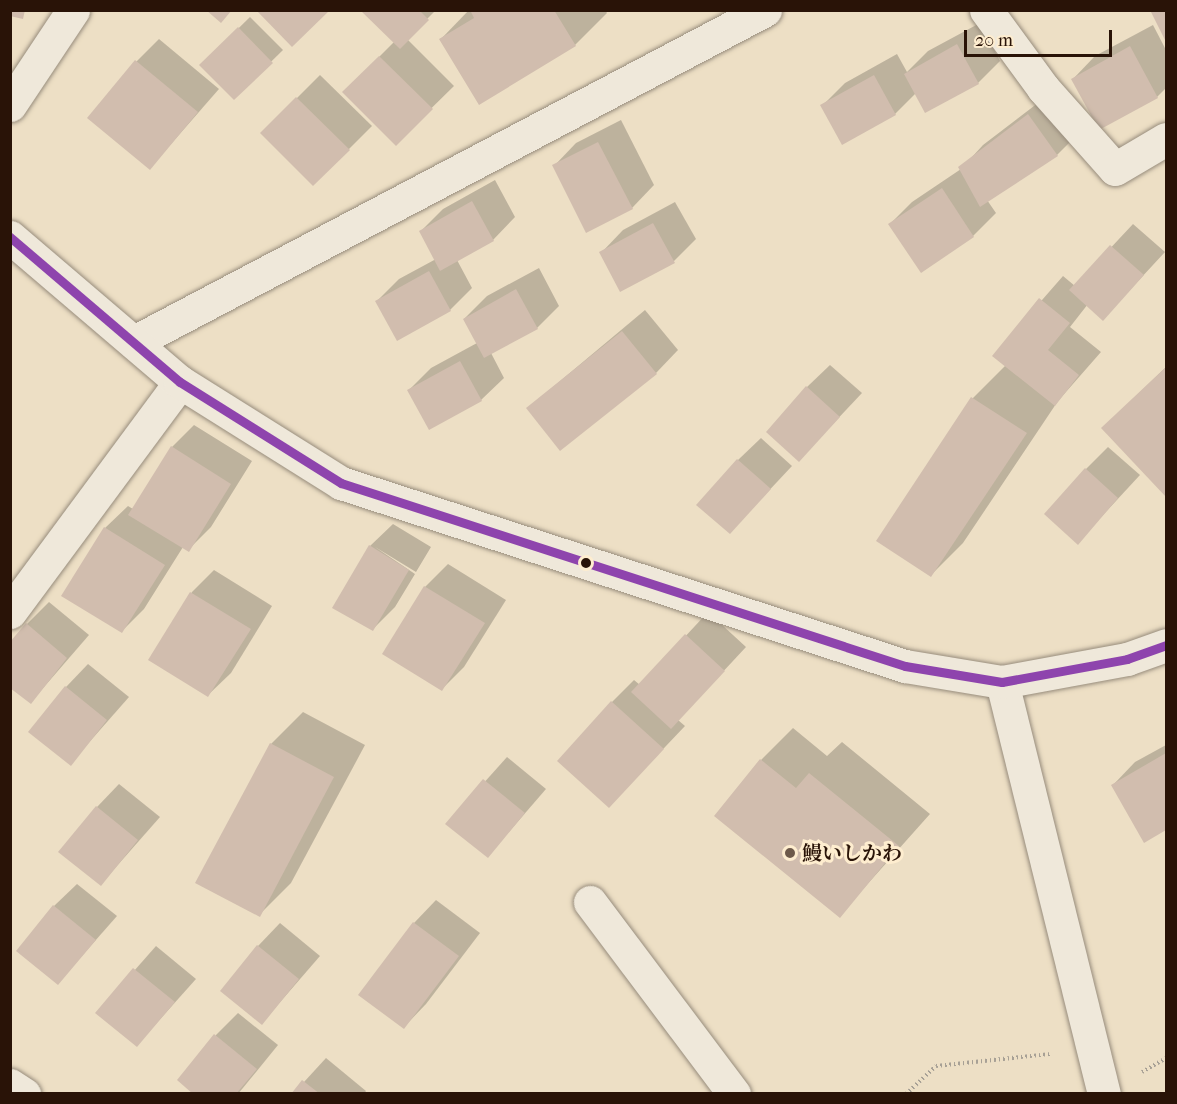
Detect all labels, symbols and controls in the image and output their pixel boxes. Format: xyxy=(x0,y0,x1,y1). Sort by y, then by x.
scale bar xyxy=(967,18,1116,56)
text: 20 m xyxy=(975,30,1013,51)
unlabelled marker xyxy=(580,557,592,569)
place label: 鰻いしかわ xyxy=(802,841,902,865)
marker: 鰻いしかわ xyxy=(783,846,797,860)

